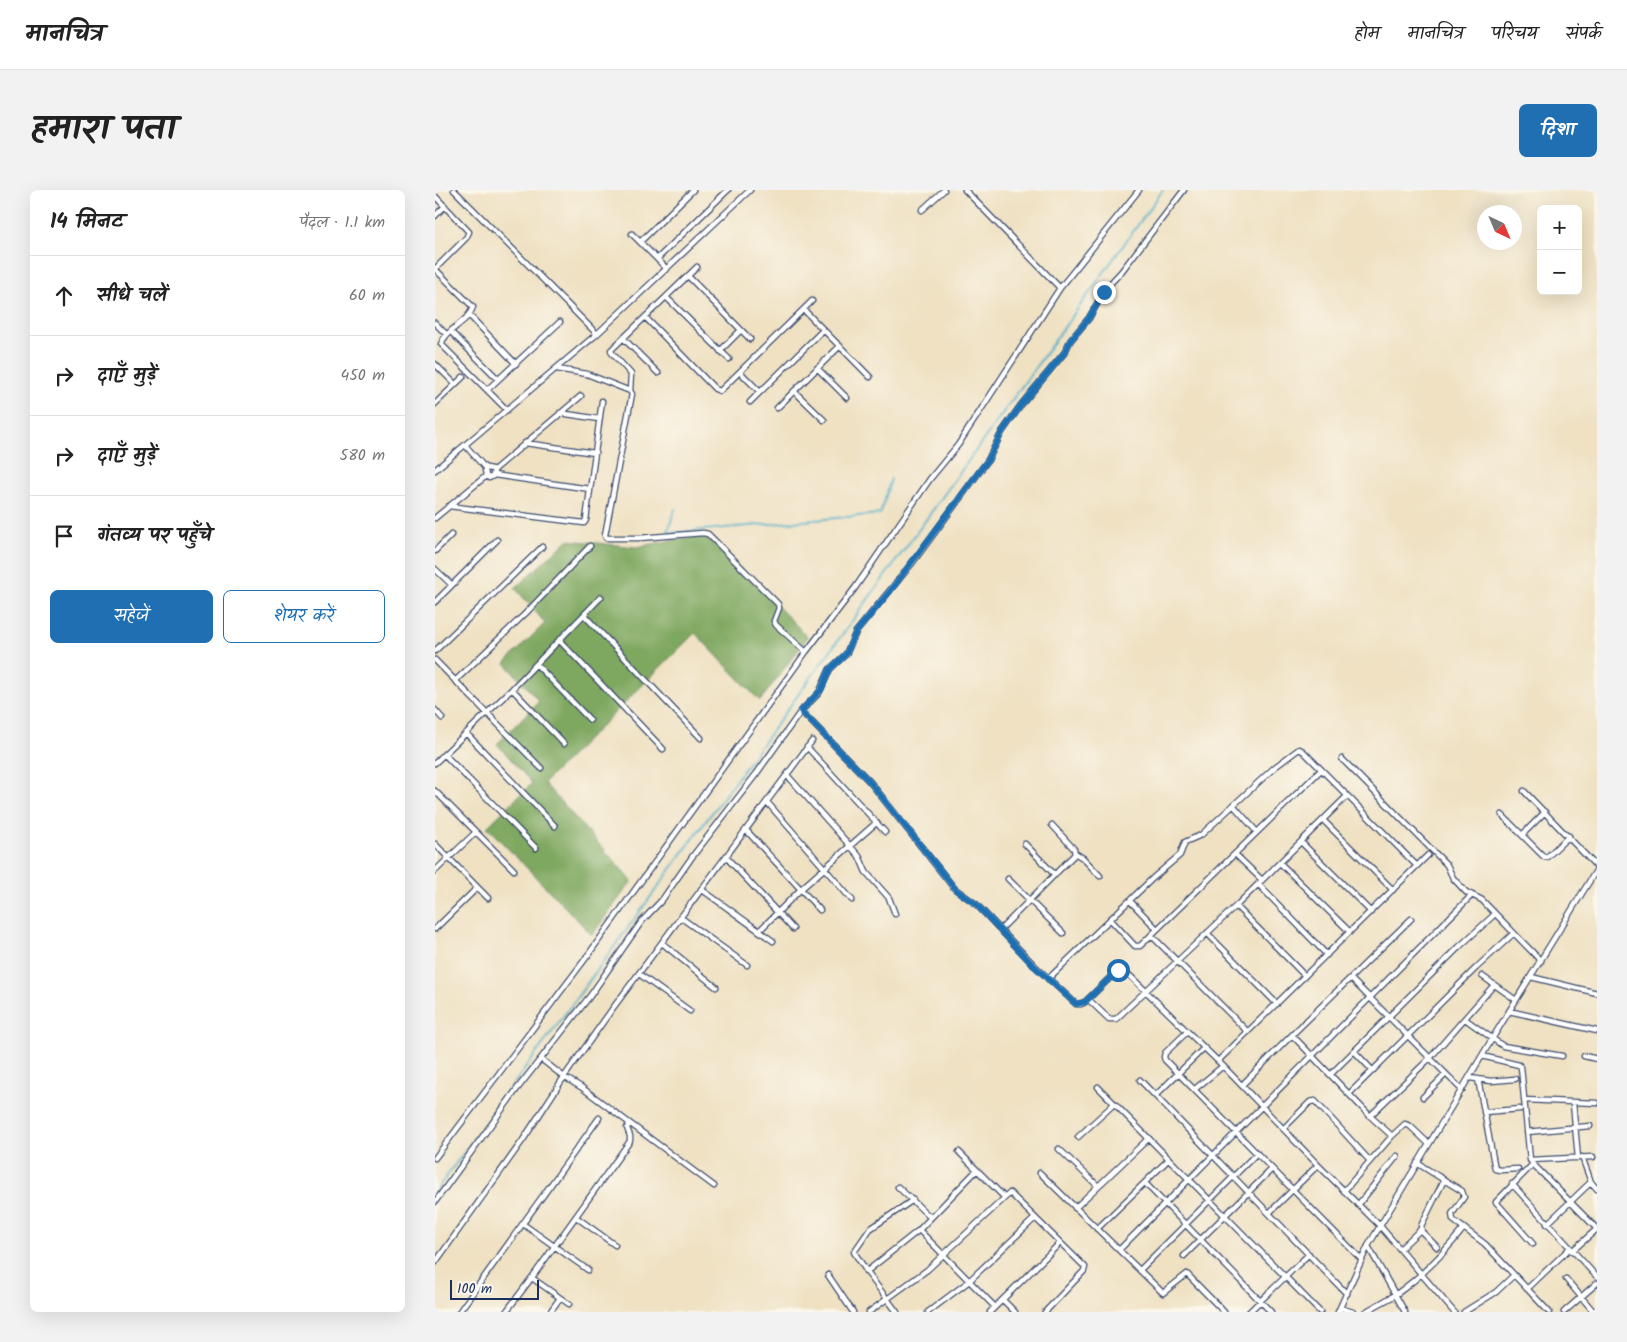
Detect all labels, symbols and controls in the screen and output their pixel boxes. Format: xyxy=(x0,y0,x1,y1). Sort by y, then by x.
text: मानचित्र xyxy=(25,15,104,54)
text: होम xyxy=(1354,20,1379,49)
text: मानचित्र xyxy=(1407,20,1463,49)
text: परिचय xyxy=(1491,20,1537,49)
text: संपर्क xyxy=(1565,20,1602,49)
text: हमारा पता xyxy=(30,102,176,158)
button: दिशा xyxy=(1519,104,1597,157)
north arrow xyxy=(1477,205,1522,250)
map controls xyxy=(1537,205,1582,295)
button: + xyxy=(1537,205,1582,250)
text: 14 मिनट xyxy=(50,206,124,239)
text: पैदल · 1.1 km xyxy=(299,210,385,235)
button: − xyxy=(1537,250,1582,295)
text: सीधे चलें xyxy=(97,281,167,311)
route end xyxy=(1093,281,1116,304)
icon: ahead xyxy=(50,282,78,310)
text: 60 m xyxy=(349,283,385,308)
text: दाएँ मुड़ें xyxy=(97,361,156,391)
icon: right xyxy=(50,362,78,390)
text: 450 m xyxy=(340,363,385,388)
text: दाएँ मुड़ें xyxy=(97,441,156,471)
icon: right xyxy=(50,442,78,470)
text: 580 m xyxy=(340,443,385,468)
text: गंतव्य पर पहुँचे xyxy=(97,521,212,551)
icon: arrive xyxy=(50,522,78,550)
button: सहेजें xyxy=(50,590,213,643)
button: शेयर करें xyxy=(223,590,385,643)
route start xyxy=(1107,959,1130,982)
scale bar xyxy=(450,1277,539,1300)
text: 100 m xyxy=(457,1278,492,1300)

